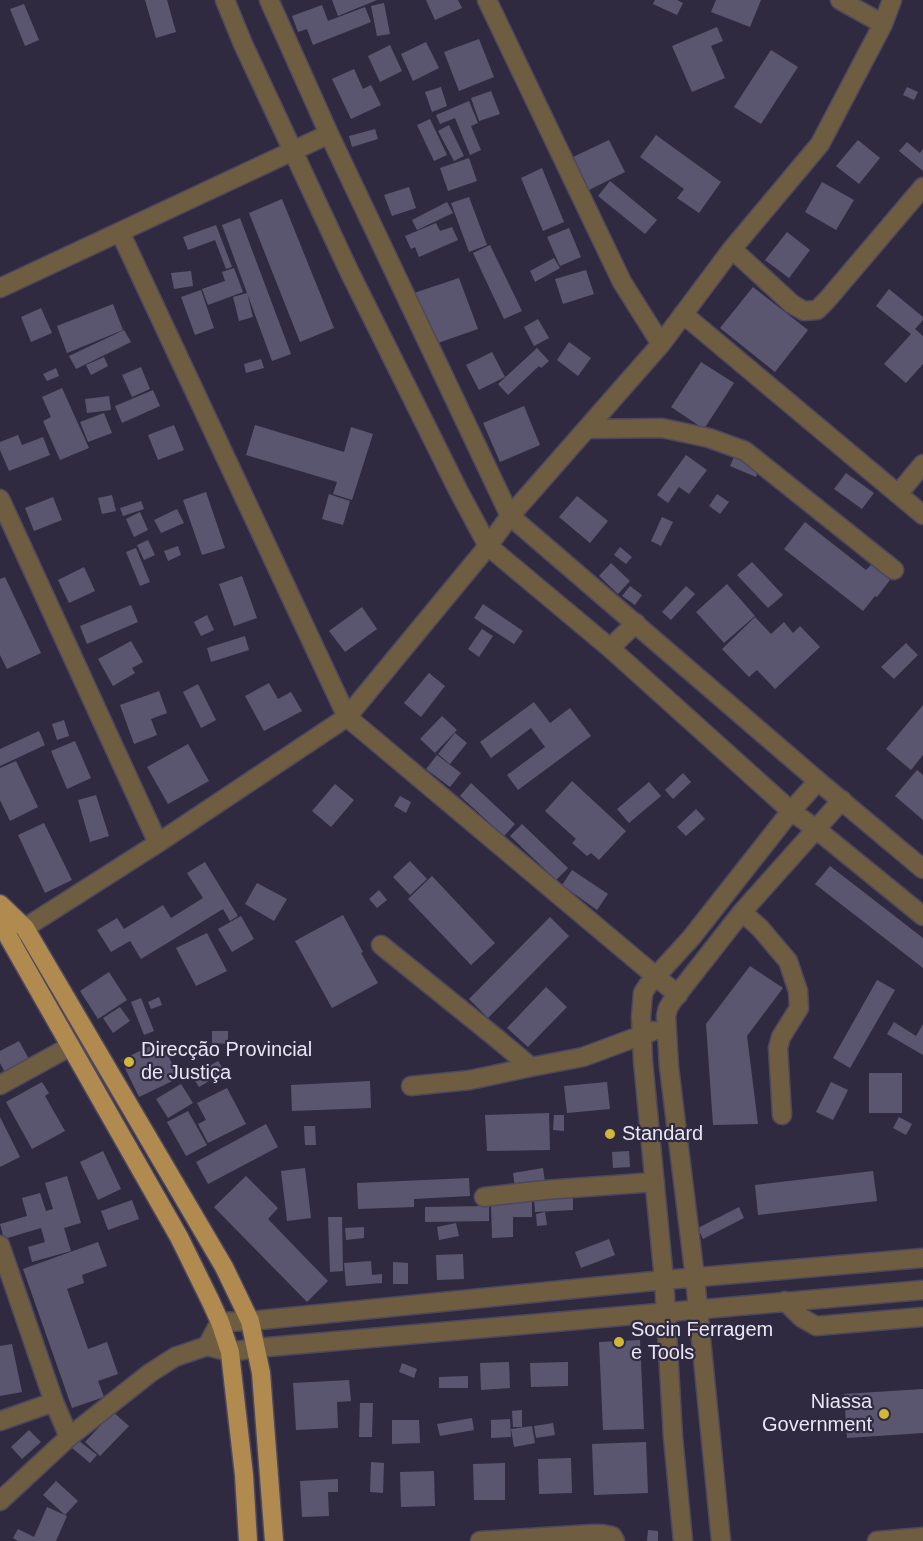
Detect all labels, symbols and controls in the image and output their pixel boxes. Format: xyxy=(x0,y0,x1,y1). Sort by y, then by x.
place label: Direcção Provincial de Justiça xyxy=(141,1038,312,1085)
marker: Direcção Provincial de Justiça xyxy=(122,1055,136,1069)
place label: Standard xyxy=(622,1122,703,1146)
marker: Standard xyxy=(603,1127,617,1141)
place label: Socin Ferragem e Tools xyxy=(631,1318,773,1365)
marker: Socin Ferragem e Tools xyxy=(612,1335,626,1349)
place label: Niassa Government xyxy=(762,1390,872,1437)
marker: Niassa Government xyxy=(877,1407,891,1421)

